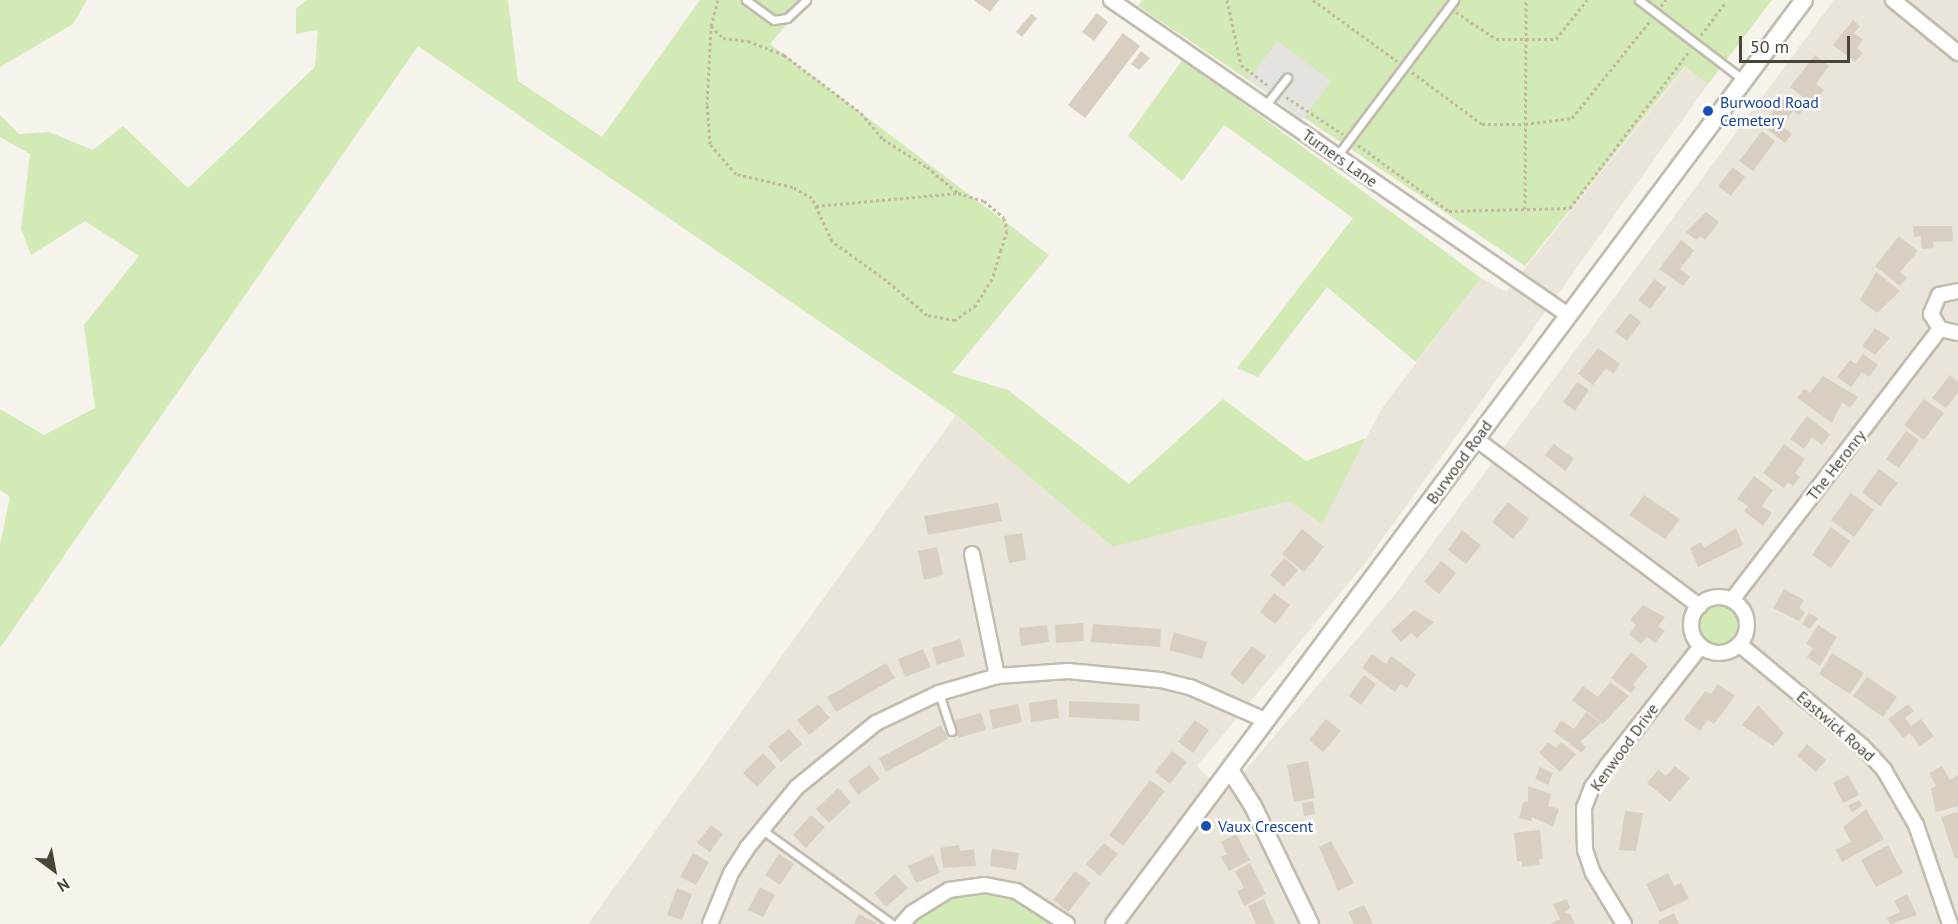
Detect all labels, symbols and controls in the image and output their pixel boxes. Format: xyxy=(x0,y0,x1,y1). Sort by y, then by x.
scale bar xyxy=(1742,24,1853,62)
text: 50 m xyxy=(1750,35,1789,58)
place label: Burwood Road Cemetery xyxy=(1720,92,1819,130)
marker: Burwood Road Cemetery xyxy=(1701,104,1715,118)
street label: Turners Lane xyxy=(1299,125,1381,191)
street label: Burwood Road xyxy=(1422,416,1496,508)
street label: The Heronry xyxy=(1802,426,1870,504)
street label: Eastwick Road xyxy=(1793,687,1879,765)
street label: Kenwood Drive xyxy=(1586,700,1662,794)
place label: Vaux Crescent xyxy=(1218,816,1314,836)
marker: Vaux Crescent xyxy=(1199,819,1213,833)
north arrow xyxy=(24,840,84,900)
text: N xyxy=(54,874,73,897)

